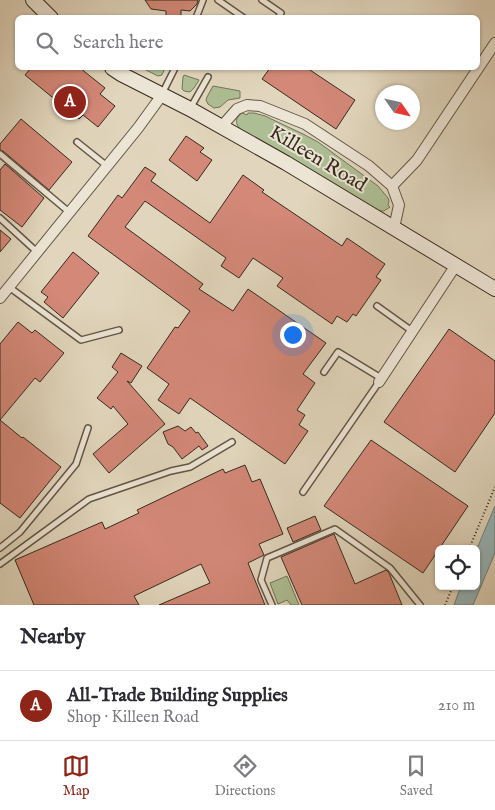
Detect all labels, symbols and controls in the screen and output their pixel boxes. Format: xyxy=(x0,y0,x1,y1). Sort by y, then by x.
search box xyxy=(15,15,480,70)
icon: search xyxy=(33,29,61,57)
text: Search here xyxy=(73,31,164,55)
pin: A xyxy=(54,83,86,121)
north arrow xyxy=(375,85,420,130)
street label: Killeen Road xyxy=(265,120,372,198)
your location xyxy=(280,322,306,348)
map controls xyxy=(435,545,480,590)
button: locate xyxy=(435,545,480,590)
text: Nearby xyxy=(20,624,85,651)
text: All-Trade Building Supplies xyxy=(67,684,288,708)
text: A xyxy=(31,696,41,716)
text: 210 m xyxy=(438,696,475,716)
text: Shop · Killeen Road xyxy=(67,708,199,728)
tab: Map xyxy=(62,752,90,800)
tab: Directions xyxy=(214,752,275,800)
tab: Saved xyxy=(400,752,433,800)

